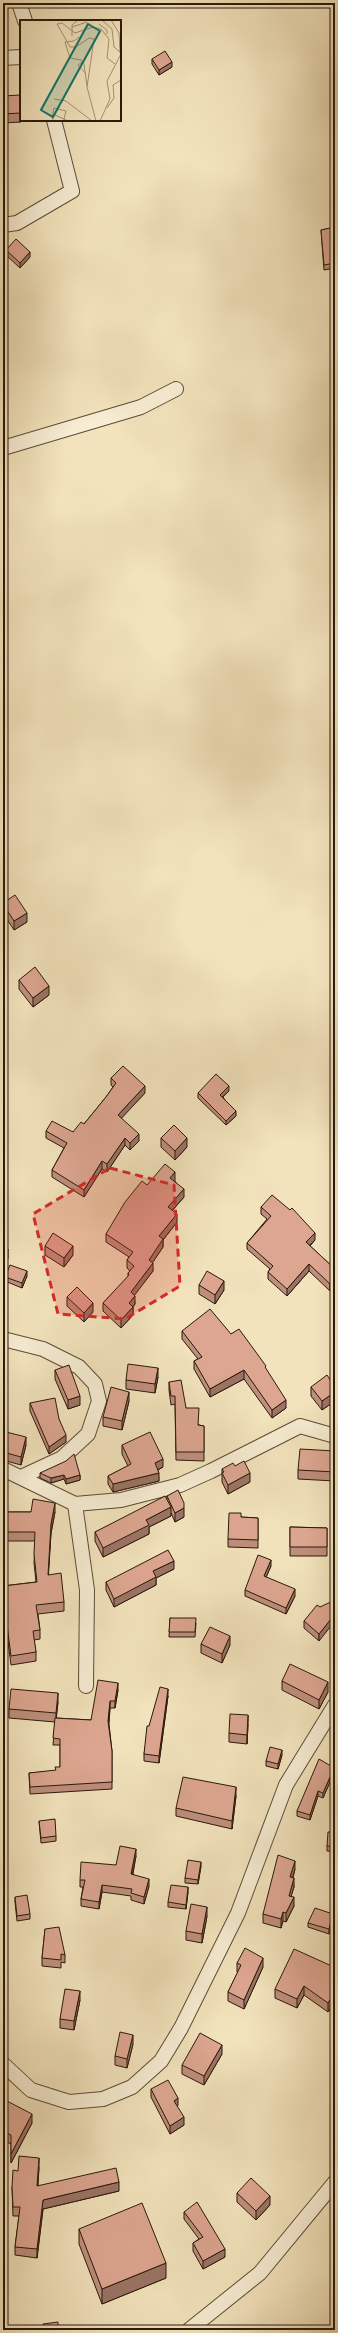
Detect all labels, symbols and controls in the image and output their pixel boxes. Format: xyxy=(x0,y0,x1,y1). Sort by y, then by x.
inset map xyxy=(20,20,121,121)

